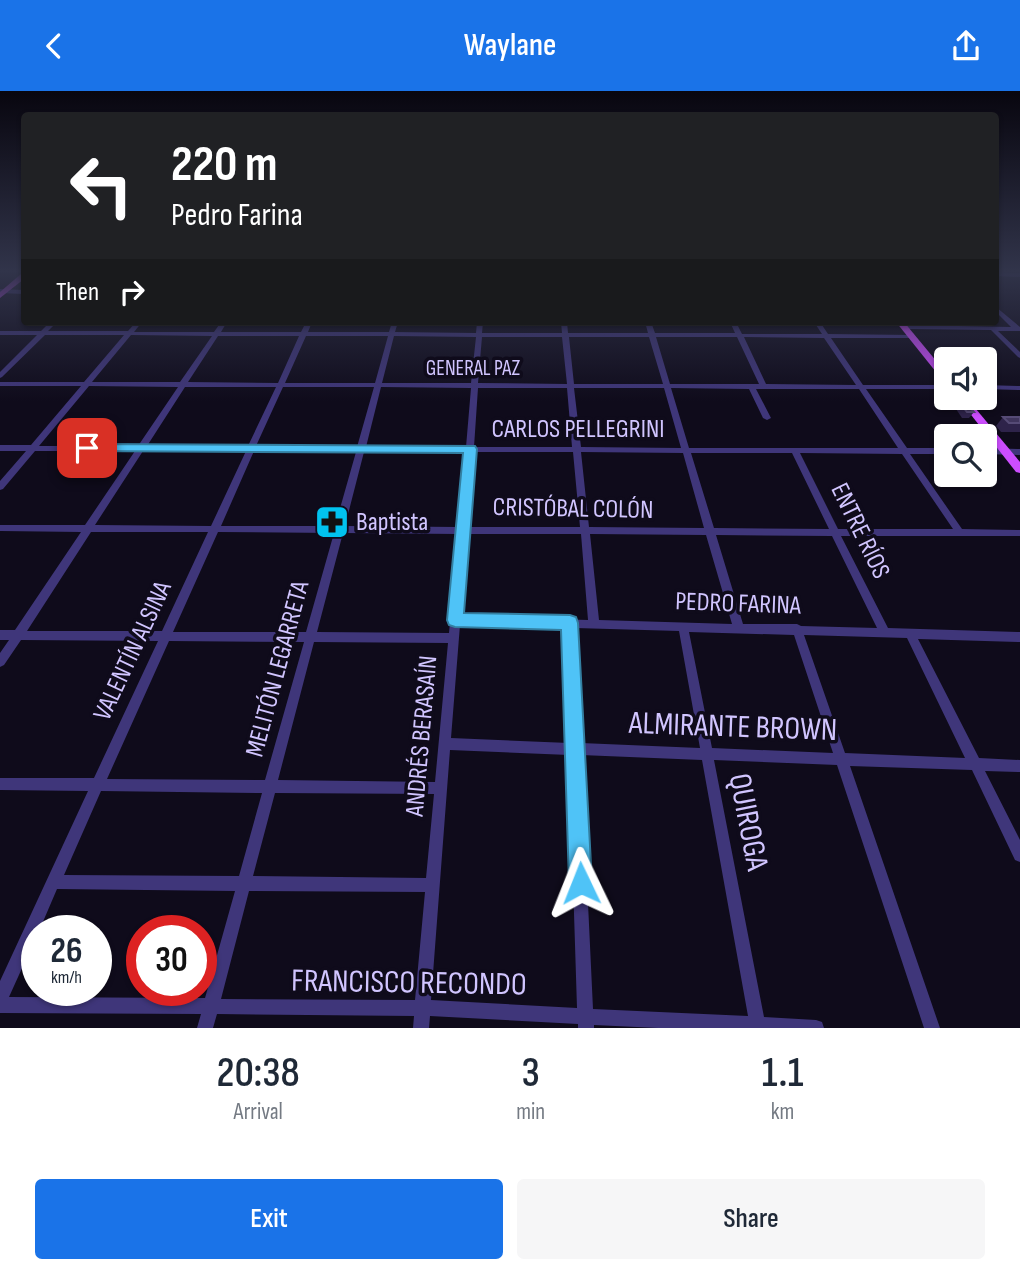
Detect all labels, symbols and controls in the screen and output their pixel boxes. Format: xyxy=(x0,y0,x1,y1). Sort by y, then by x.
text: Waylane xyxy=(464,26,556,65)
icon: back xyxy=(35,27,73,65)
icon: share xyxy=(947,27,985,65)
text: 220 m xyxy=(171,136,277,195)
icon: left xyxy=(56,140,147,231)
text: Pedro Farina xyxy=(171,196,303,235)
icon: right xyxy=(113,273,151,311)
text: Then xyxy=(56,277,99,308)
map controls xyxy=(934,347,997,487)
button: sound xyxy=(934,347,997,410)
street label: GENERAL PAZ xyxy=(426,356,521,381)
street label: CARLOS PELLEGRINI xyxy=(492,414,664,445)
pin xyxy=(57,418,117,478)
button: search xyxy=(934,424,997,487)
icon: arrive xyxy=(68,429,106,467)
street label: ENTRE RÍOS xyxy=(824,478,896,584)
street label: CRISTÓBAL COLÓN xyxy=(492,492,654,526)
pharmacy icon: Baptista xyxy=(313,503,351,541)
place label: Baptista xyxy=(356,507,428,538)
street label: VALENTÍN ALSINA xyxy=(87,576,179,726)
street label: MELITÓN LEGARRETA xyxy=(240,577,317,760)
street label: PEDRO FARINA xyxy=(675,586,802,622)
street label: ANDRÉS BERASAÍN xyxy=(399,654,444,819)
street label: ALMIRANTE BROWN xyxy=(627,704,838,750)
street label: QUIROGA xyxy=(719,770,777,874)
position arrow xyxy=(544,846,618,920)
speed limit sign: 30 xyxy=(126,915,217,1006)
text: 26 xyxy=(51,930,82,973)
street label: FRANCISCO RECONDO xyxy=(291,961,527,1005)
text: km/h xyxy=(51,967,82,988)
text: 20:38 xyxy=(217,1048,300,1099)
text: 3 xyxy=(522,1048,540,1099)
text: 1.1 xyxy=(762,1048,803,1099)
text: Arrival xyxy=(233,1098,283,1126)
text: min xyxy=(516,1098,545,1126)
text: km xyxy=(771,1098,794,1126)
button: Exit xyxy=(35,1179,503,1259)
button: Share xyxy=(517,1179,985,1259)

